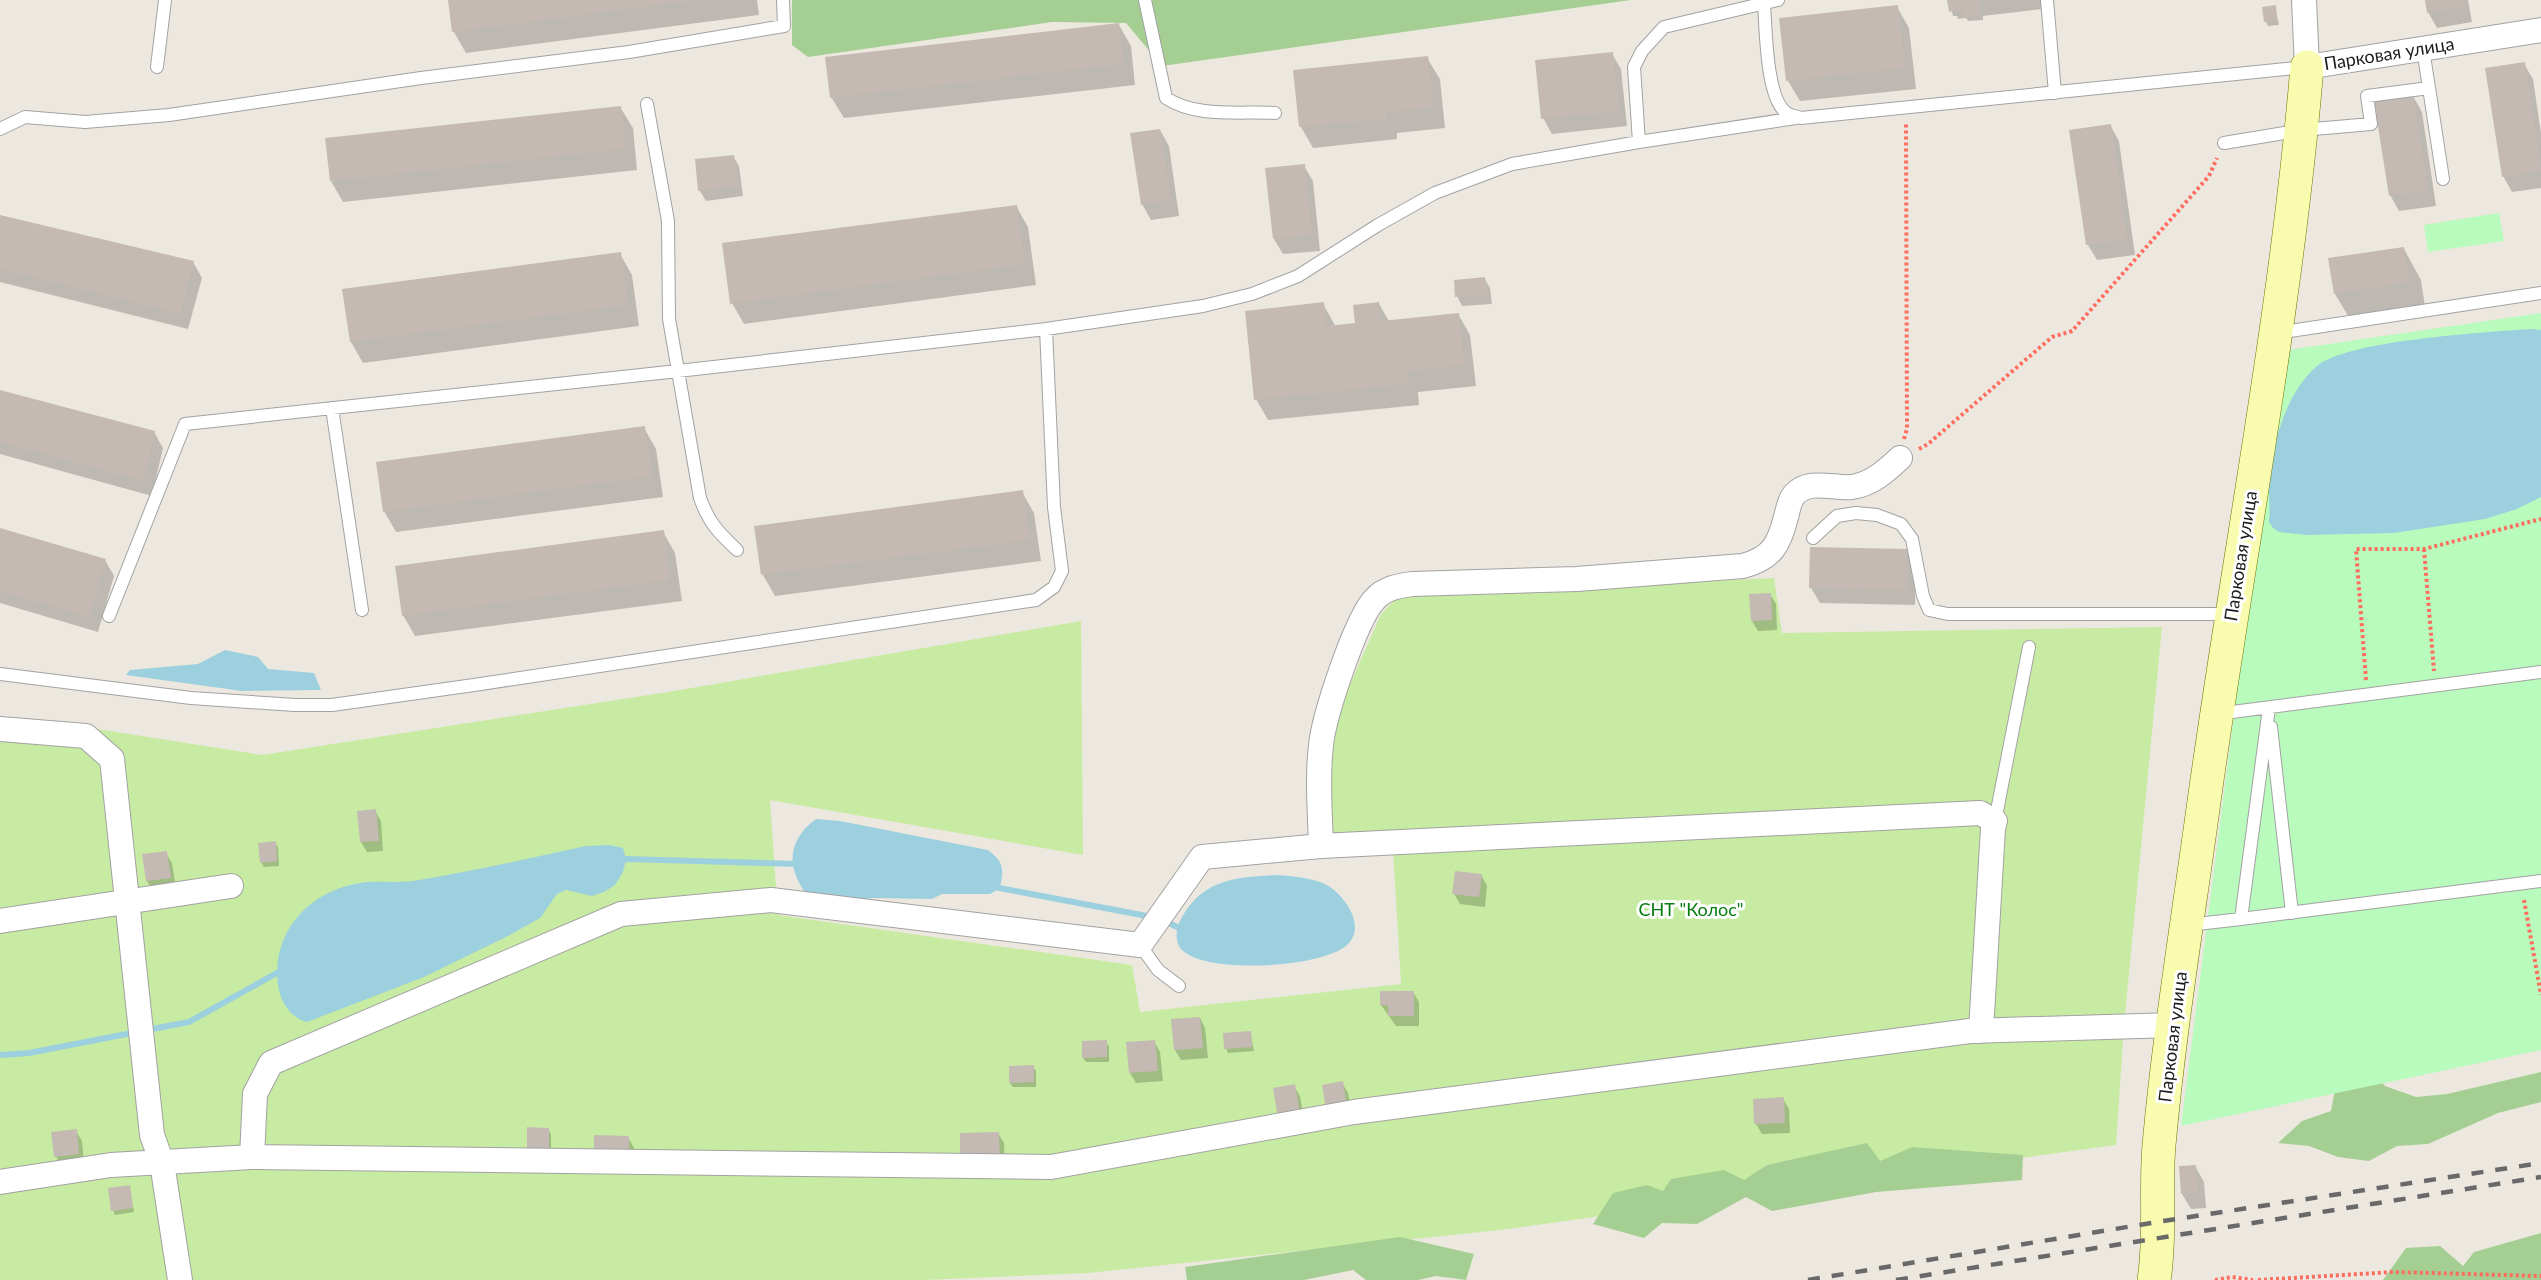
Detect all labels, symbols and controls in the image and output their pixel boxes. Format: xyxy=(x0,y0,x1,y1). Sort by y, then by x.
street label: Парковая улица xyxy=(2322,32,2456,74)
street label: Парковая улица xyxy=(2219,489,2261,623)
park label: СНТ "Колос" xyxy=(1639,898,1744,920)
street label: Парковая улица xyxy=(2153,970,2191,1104)

